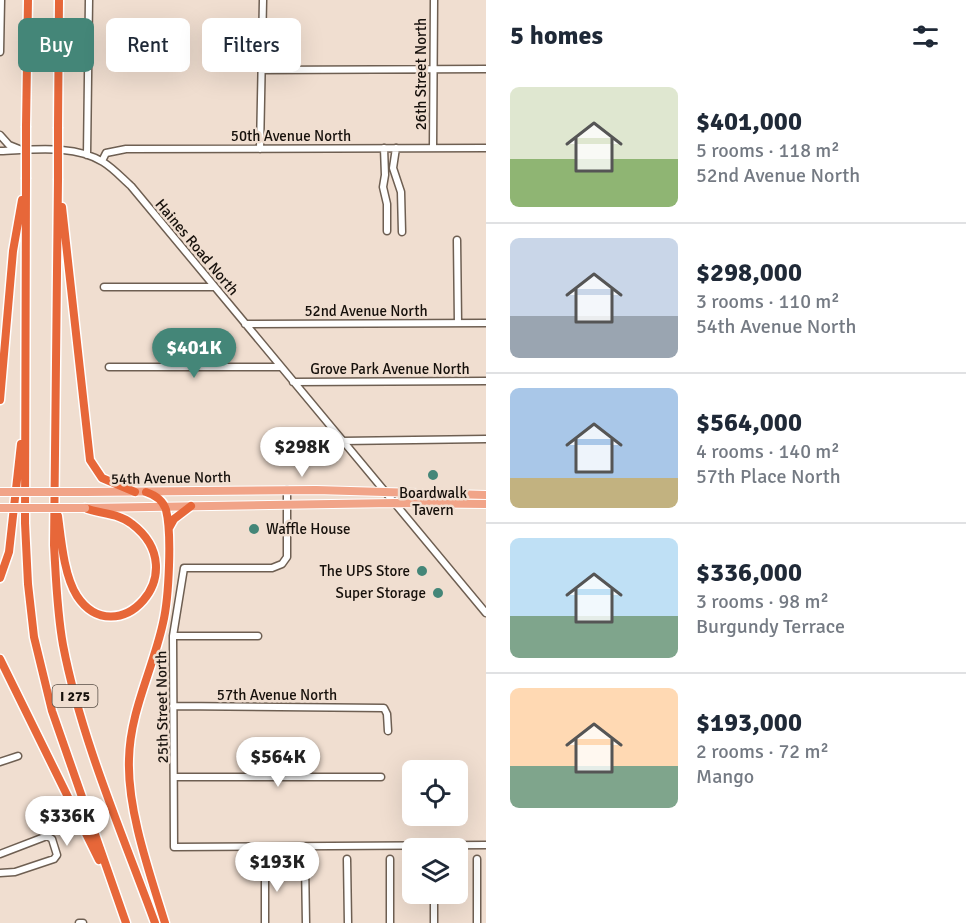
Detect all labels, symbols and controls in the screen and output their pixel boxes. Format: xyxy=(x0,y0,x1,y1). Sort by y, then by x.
chip: Buy xyxy=(18,18,94,72)
chip: Rent xyxy=(106,18,190,72)
chip: Filters xyxy=(202,18,301,72)
street label: 26th Street North xyxy=(412,18,430,130)
text: 5 homes xyxy=(510,20,603,52)
icon: filters xyxy=(909,20,942,53)
text: $401,000 xyxy=(696,106,802,138)
icon: home xyxy=(558,111,630,183)
street label: 50th Avenue North xyxy=(231,127,351,145)
text: 5 rooms · 118 m² xyxy=(696,138,840,163)
text: 52nd Avenue North xyxy=(696,163,860,188)
street label: Haines Road North xyxy=(152,195,242,299)
text: $298,000 xyxy=(696,257,802,289)
icon: home xyxy=(558,262,630,334)
text: 3 rooms · 110 m² xyxy=(696,289,840,314)
street label: 52nd Avenue North xyxy=(304,302,428,320)
text: 54th Avenue North xyxy=(696,314,857,339)
pin: $401K xyxy=(152,328,236,379)
text: $401K xyxy=(166,335,222,360)
street label: Grove Park Avenue North xyxy=(310,360,470,378)
text: $564,000 xyxy=(696,407,802,439)
icon: home xyxy=(558,412,630,484)
pin: $298K xyxy=(260,427,344,478)
text: $298K xyxy=(274,434,330,459)
text: 4 rooms · 140 m² xyxy=(696,439,840,464)
text: 57th Place North xyxy=(696,464,841,489)
street label: 54th Avenue North xyxy=(111,468,231,488)
marker: Boardwalk Tavern xyxy=(426,468,440,482)
place label: Boardwalk Tavern xyxy=(399,484,467,519)
place label: Waffle House xyxy=(266,520,351,538)
marker: Waffle House xyxy=(247,522,261,536)
text: $336,000 xyxy=(696,557,802,589)
place label: The UPS Store xyxy=(319,562,410,580)
icon: home xyxy=(558,562,630,634)
marker: The UPS Store xyxy=(415,564,429,578)
place label: Super Storage xyxy=(336,584,426,602)
marker: Super Storage xyxy=(431,586,445,600)
text: 3 rooms · 98 m² xyxy=(696,589,829,614)
text: Burgundy Terrace xyxy=(696,614,845,639)
street label: 25th Street North xyxy=(152,651,172,763)
road number: I 275 xyxy=(52,685,98,707)
street label: 57th Avenue North xyxy=(217,686,337,704)
text: $193,000 xyxy=(696,707,802,739)
icon: home xyxy=(558,712,630,784)
pin: $564K xyxy=(236,737,320,788)
text: 2 rooms · 72 m² xyxy=(696,739,829,764)
text: $564K xyxy=(250,744,306,769)
map controls xyxy=(402,760,468,904)
button: locate xyxy=(402,760,468,826)
text: Mango xyxy=(696,764,754,789)
pin: $336K xyxy=(25,796,109,847)
text: $336K xyxy=(39,803,95,828)
button: layers xyxy=(402,838,468,904)
pin: $193K xyxy=(235,842,319,893)
text: $193K xyxy=(249,849,305,874)

